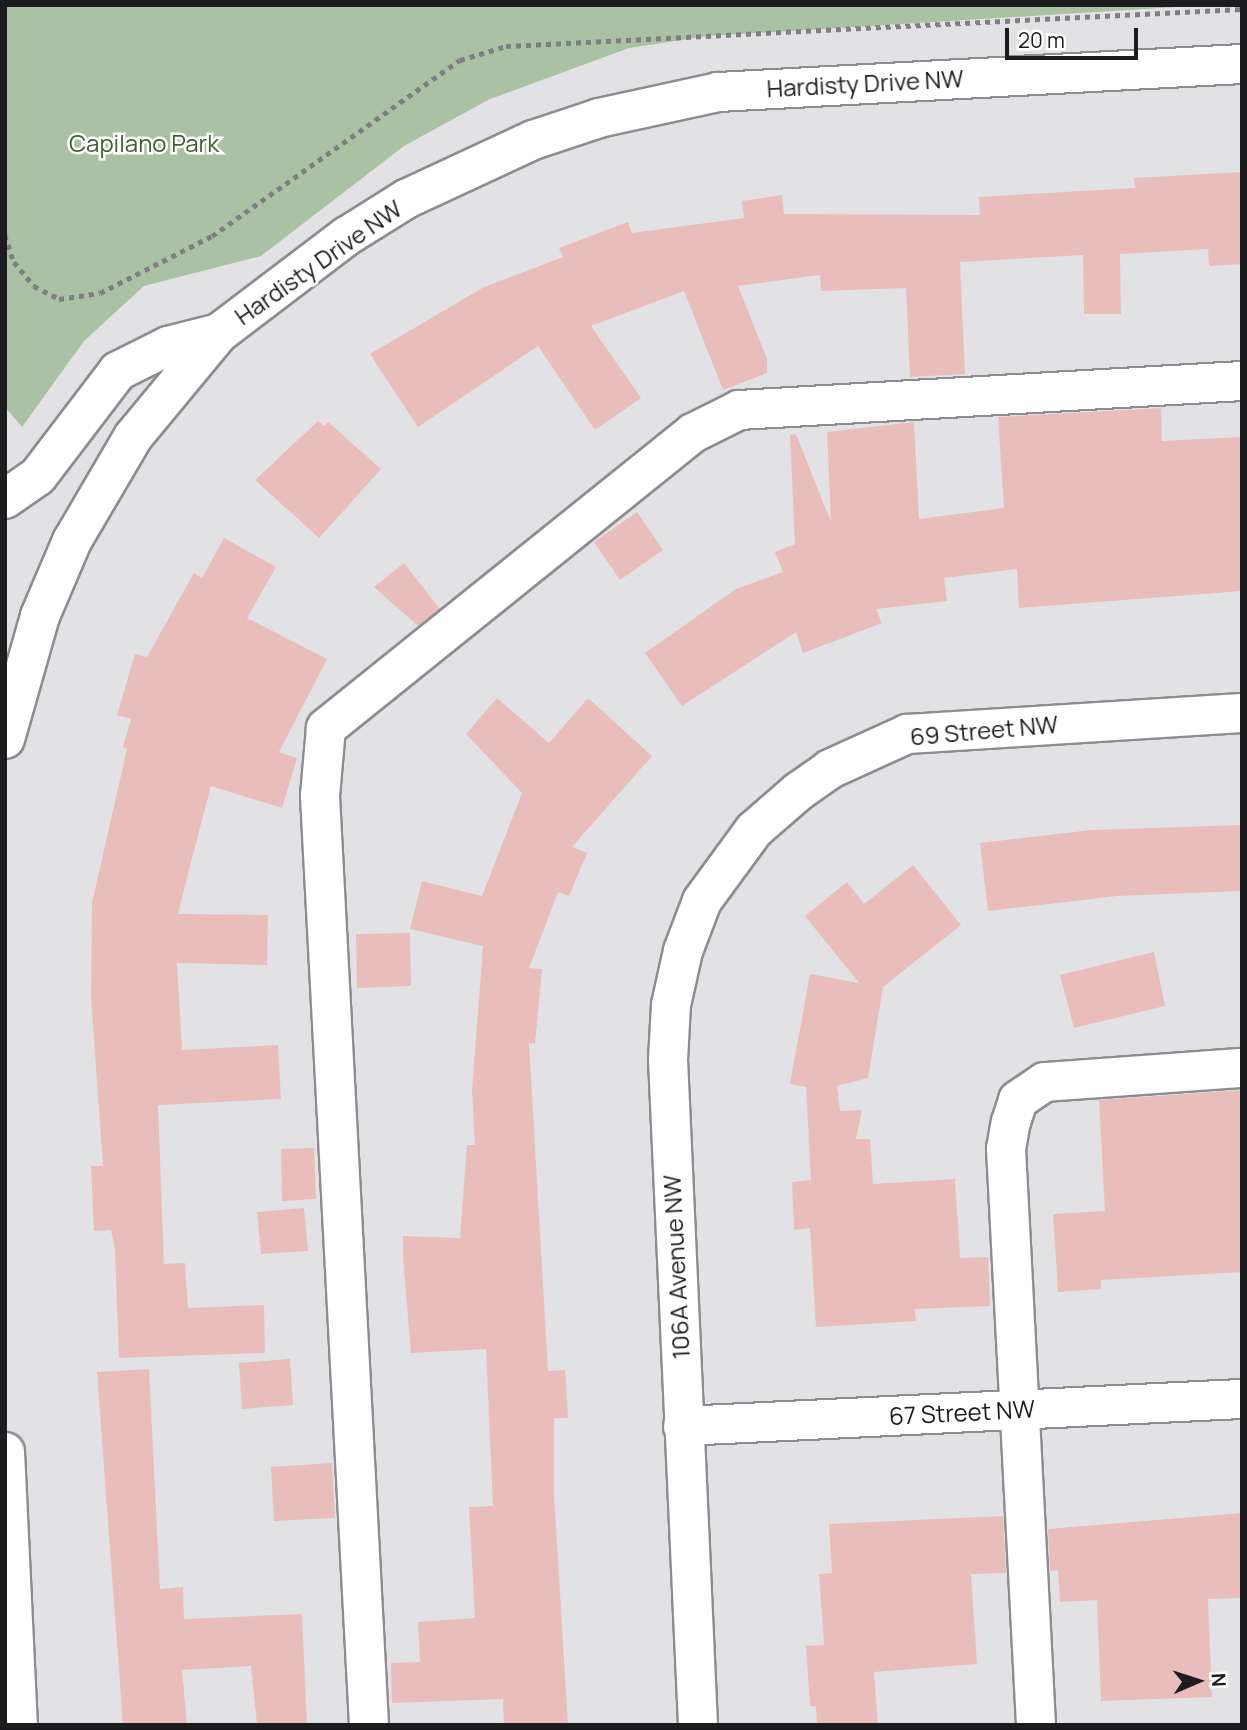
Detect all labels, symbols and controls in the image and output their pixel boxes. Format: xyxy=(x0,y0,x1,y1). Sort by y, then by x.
scale bar xyxy=(1009,14,1142,58)
text: 20 m xyxy=(1018,26,1065,54)
street label: Hardisty Drive NW xyxy=(766,63,964,103)
park label: Capilano Park xyxy=(69,129,219,157)
street label: Hardisty Drive NW xyxy=(229,194,407,330)
street label: 69 Street NW xyxy=(909,709,1059,751)
street label: 106A Avenue NW xyxy=(657,1174,695,1360)
street label: 67 Street NW xyxy=(888,1394,1036,1430)
north arrow xyxy=(1163,1646,1233,1716)
text: N xyxy=(1206,1672,1232,1687)

